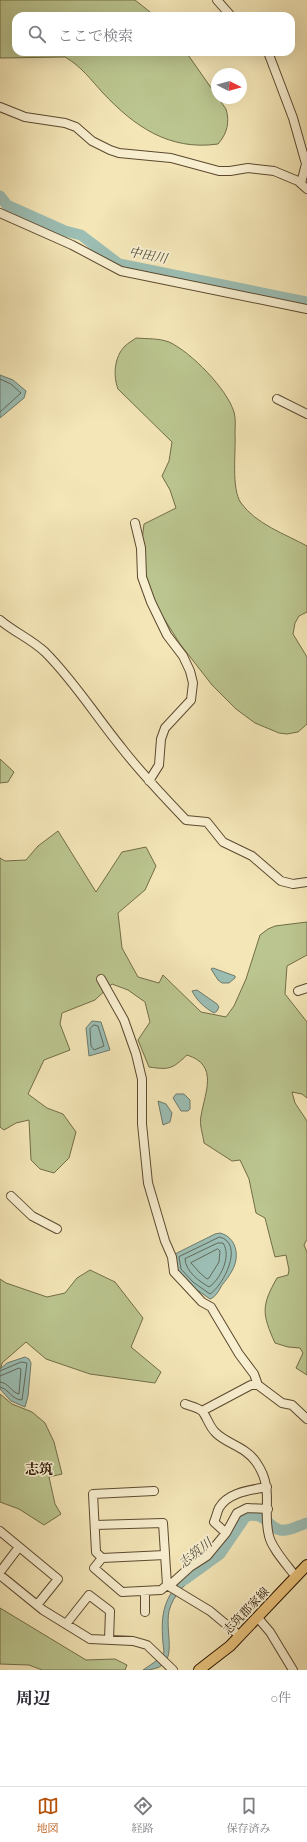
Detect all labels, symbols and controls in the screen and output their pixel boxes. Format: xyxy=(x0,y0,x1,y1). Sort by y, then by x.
search box xyxy=(12,12,295,56)
icon: search xyxy=(26,23,48,45)
text: ここで検索 xyxy=(58,27,133,45)
north arrow xyxy=(211,68,247,104)
water label: 中田川 xyxy=(127,244,171,266)
district label: 志筑 xyxy=(25,1461,53,1478)
water label: 志筑川 xyxy=(175,1534,216,1571)
street label: 志筑郡家線 xyxy=(220,1585,272,1637)
text: 周辺 xyxy=(16,1688,50,1708)
text: 0件 xyxy=(271,1690,291,1705)
tab: 地図 xyxy=(37,1795,59,1835)
tab: 経路 xyxy=(132,1795,154,1835)
tab: 保存済み xyxy=(227,1795,271,1835)

